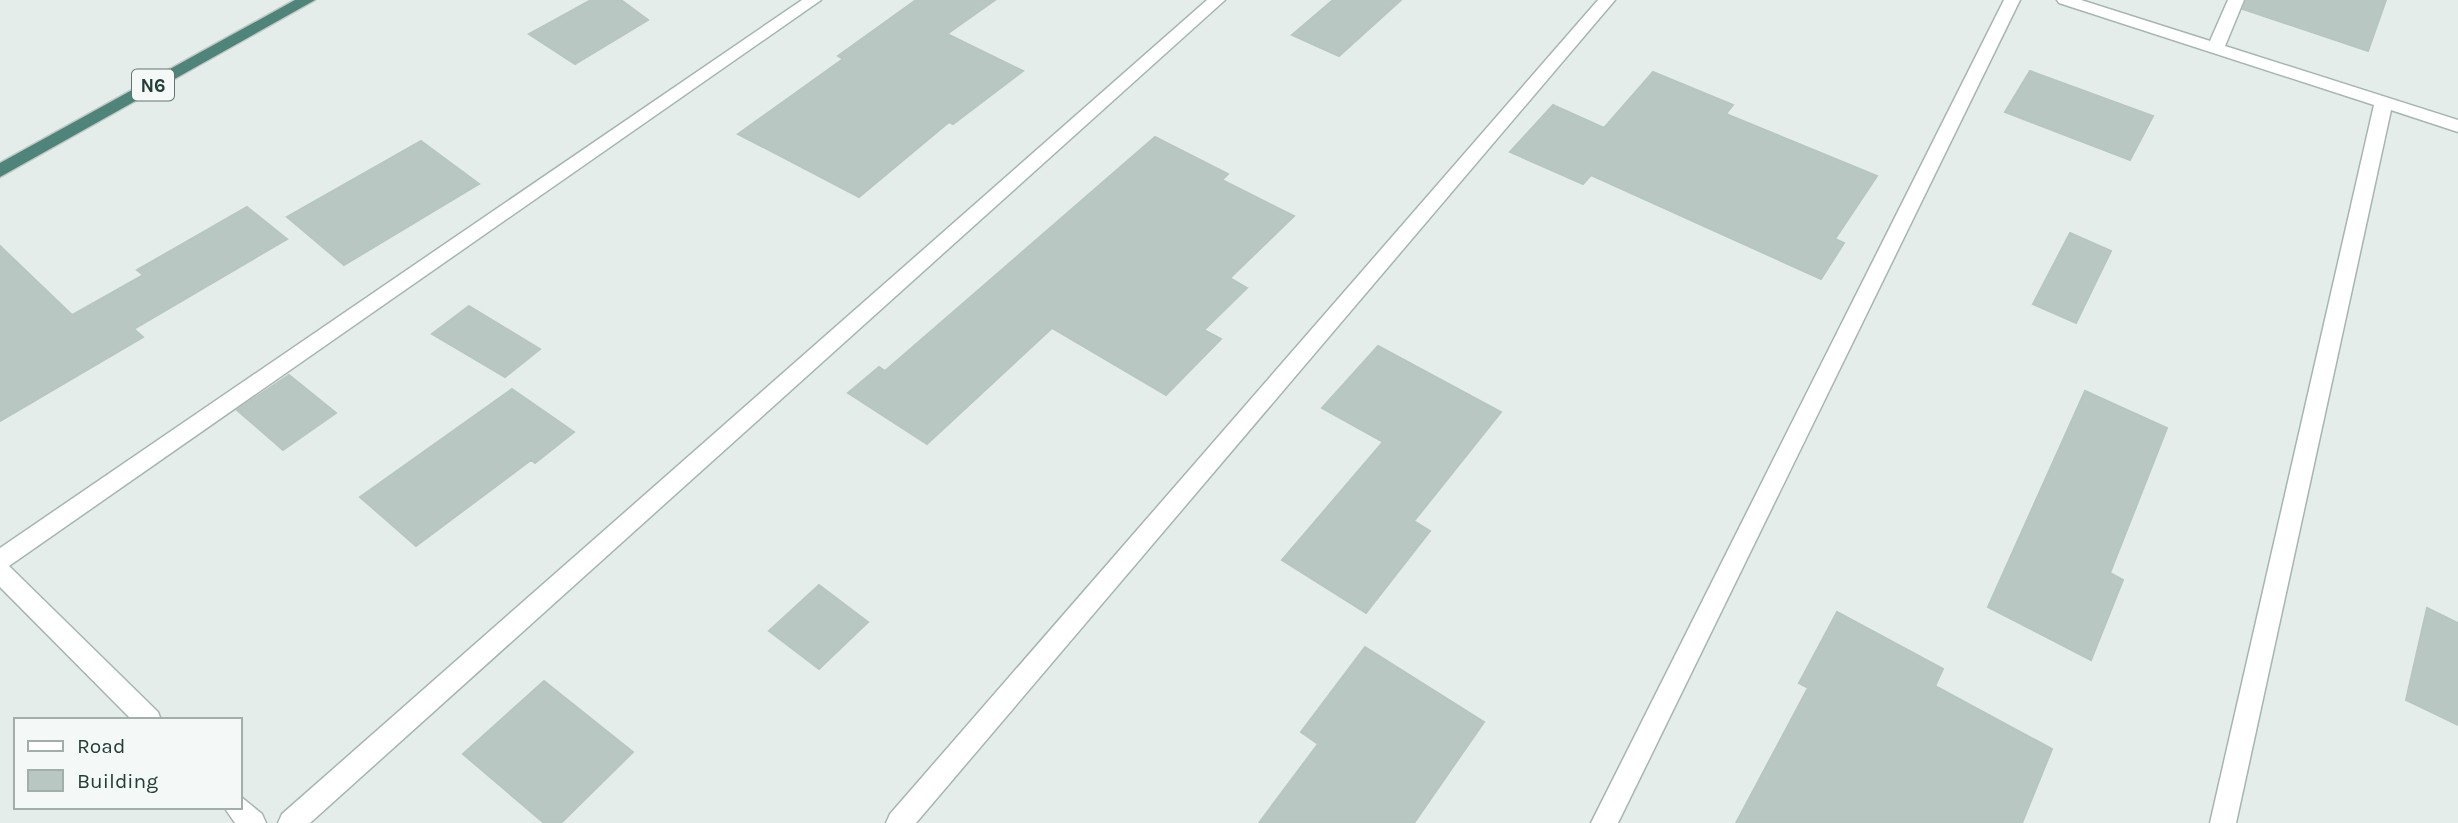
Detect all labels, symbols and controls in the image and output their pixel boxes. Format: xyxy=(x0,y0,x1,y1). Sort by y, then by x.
road number: N6 xyxy=(132,69,174,100)
legend xyxy=(14,718,242,809)
text: Road xyxy=(77,734,125,758)
text: Building xyxy=(77,769,158,793)

